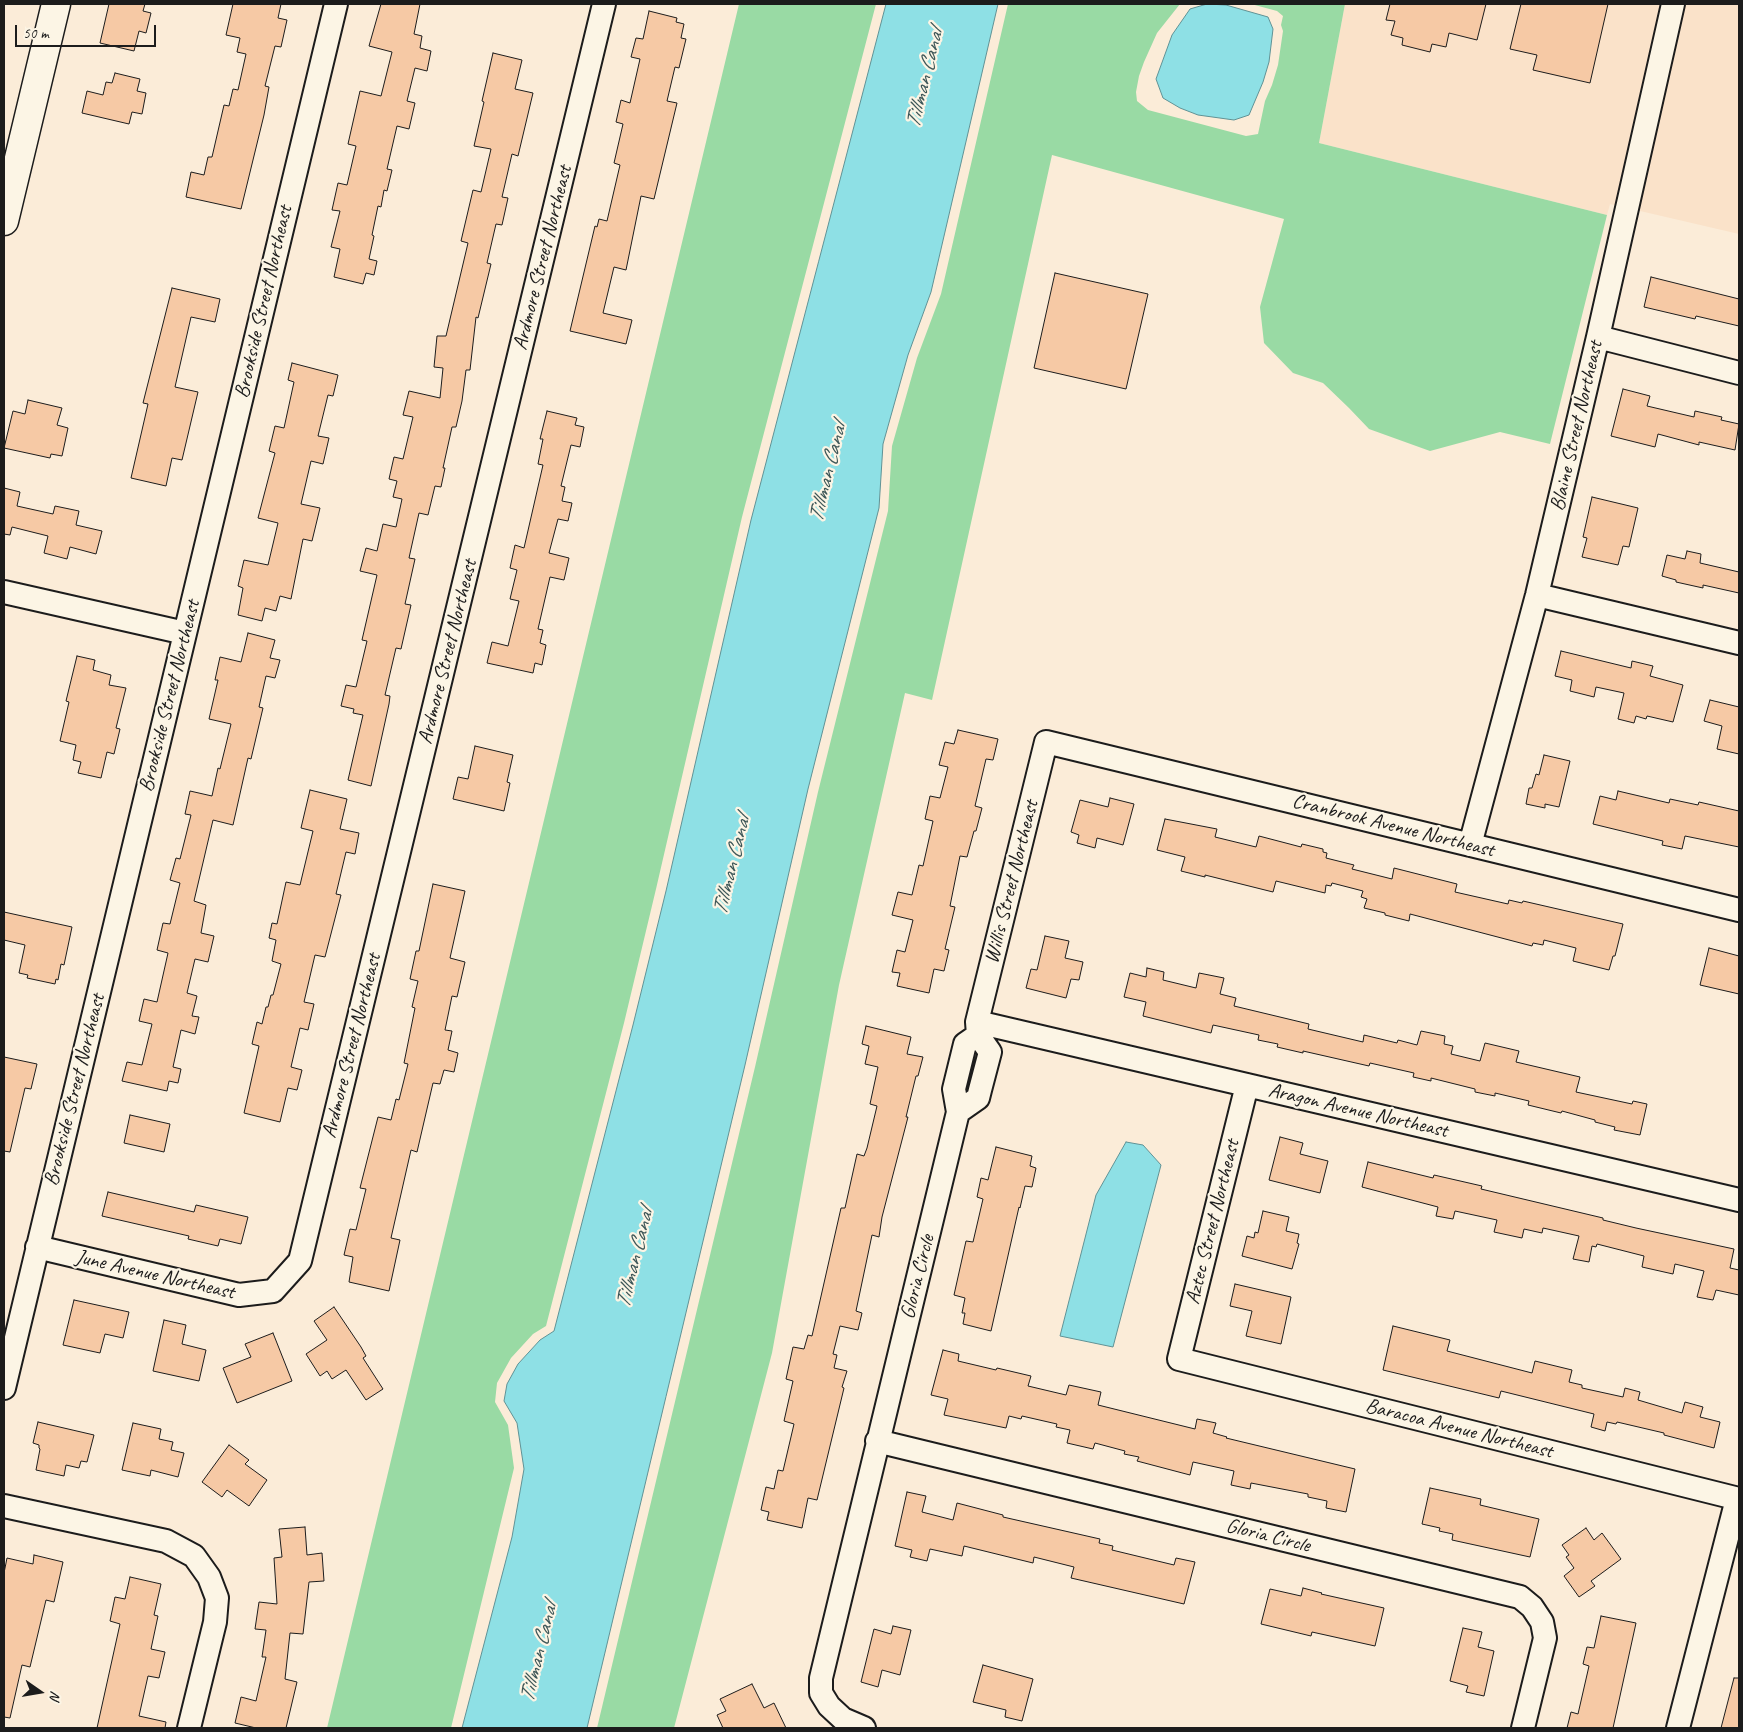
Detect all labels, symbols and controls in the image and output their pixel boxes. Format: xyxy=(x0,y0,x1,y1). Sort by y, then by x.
scale bar xyxy=(18,15,159,47)
text: 50 m xyxy=(23,24,49,43)
water label: Tillman Canal xyxy=(900,27,950,131)
street label: Ardmore Street Northeast xyxy=(508,163,578,353)
street label: Brookside Street Northeast xyxy=(230,203,298,401)
street label: Blaine Street Northeast xyxy=(1545,339,1609,513)
water label: Tillman Canal xyxy=(803,421,853,525)
street label: Ardmore Street Northeast xyxy=(413,557,483,747)
street label: Brookside Street Northeast xyxy=(134,598,206,794)
street label: Cranbrook Avenue Northeast xyxy=(1289,789,1497,863)
street label: Willis Street Northeast xyxy=(980,798,1044,966)
water label: Tillman Canal xyxy=(707,814,757,918)
street label: Ardmore Street Northeast xyxy=(317,951,387,1141)
street label: Brookside Street Northeast xyxy=(39,992,111,1188)
street label: Aragon Avenue Northeast xyxy=(1266,1078,1450,1144)
street label: Aztec Street Northeast xyxy=(1180,1137,1246,1307)
water label: Tillman Canal xyxy=(610,1207,660,1311)
street label: Gloria Circle xyxy=(895,1232,941,1322)
street label: June Avenue Northeast xyxy=(73,1244,237,1306)
street label: Baracoa Avenue Northeast xyxy=(1363,1394,1555,1464)
street label: Gloria Circle xyxy=(1223,1513,1313,1559)
water label: Tillman Canal xyxy=(514,1601,564,1705)
north arrow xyxy=(15,1667,65,1717)
text: N xyxy=(46,1689,64,1702)

